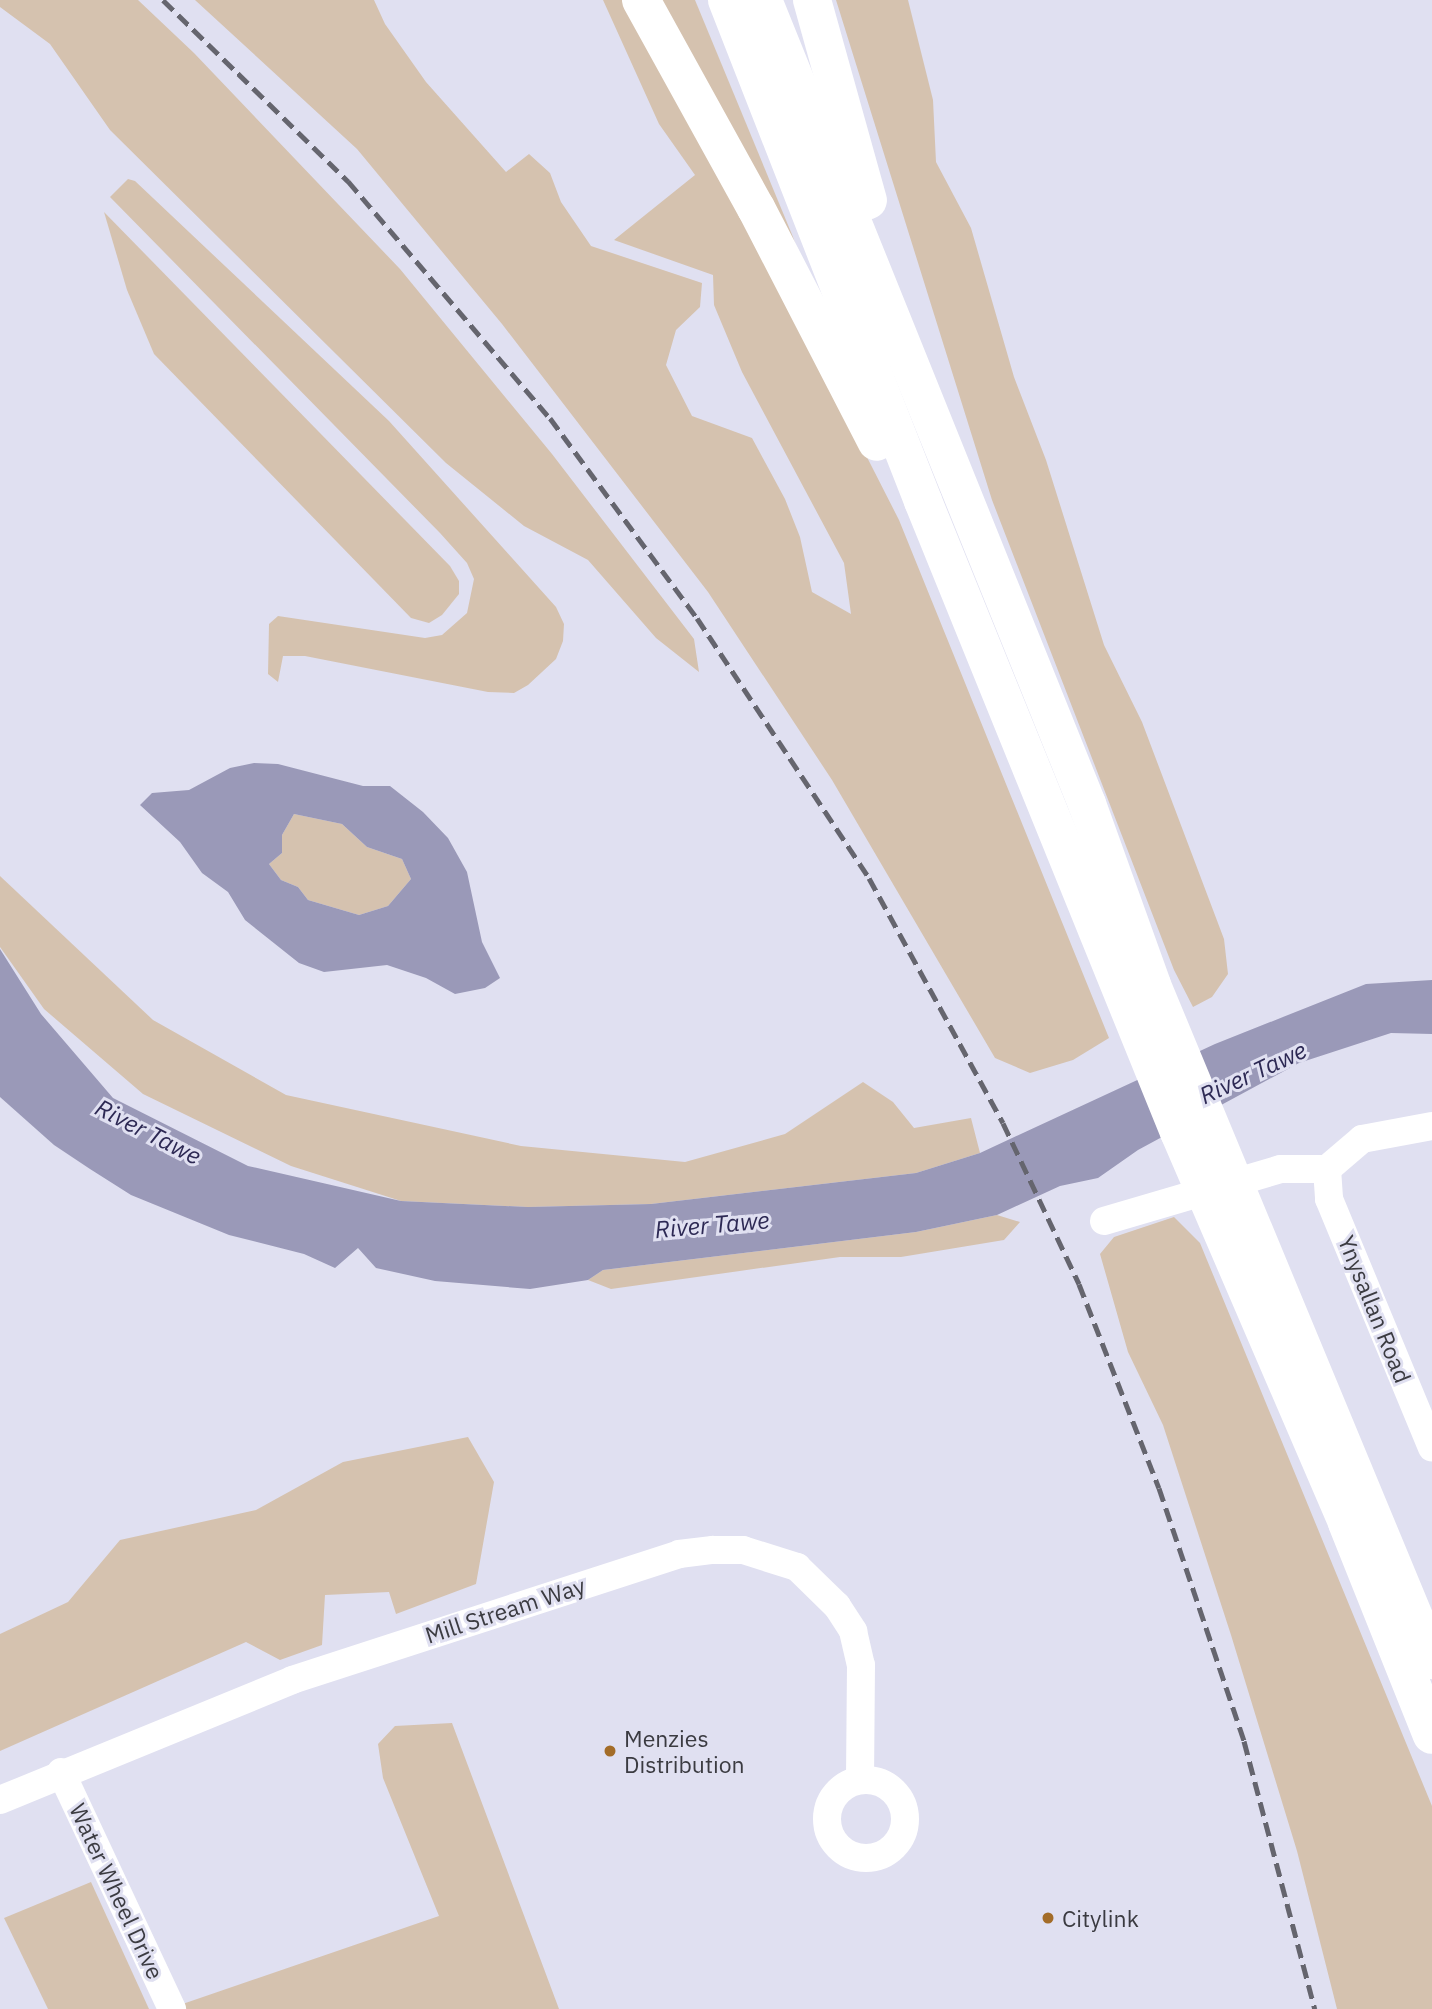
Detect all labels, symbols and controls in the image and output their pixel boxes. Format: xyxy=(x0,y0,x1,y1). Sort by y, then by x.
water label: River Tawe xyxy=(1195,1036,1311,1110)
water label: River Tawe xyxy=(90,1093,206,1171)
water label: River Tawe xyxy=(654,1206,770,1244)
street label: Ynysallan Road xyxy=(1333,1231,1417,1387)
street label: Mill Stream Way xyxy=(422,1571,588,1649)
place label: Menzies Distribution xyxy=(624,1724,745,1778)
marker: Menzies Distribution xyxy=(602,1743,618,1759)
street label: Water Wheel Drive xyxy=(64,1799,170,1983)
place label: Citylink xyxy=(1062,1904,1139,1932)
marker: Citylink xyxy=(1040,1910,1056,1926)

